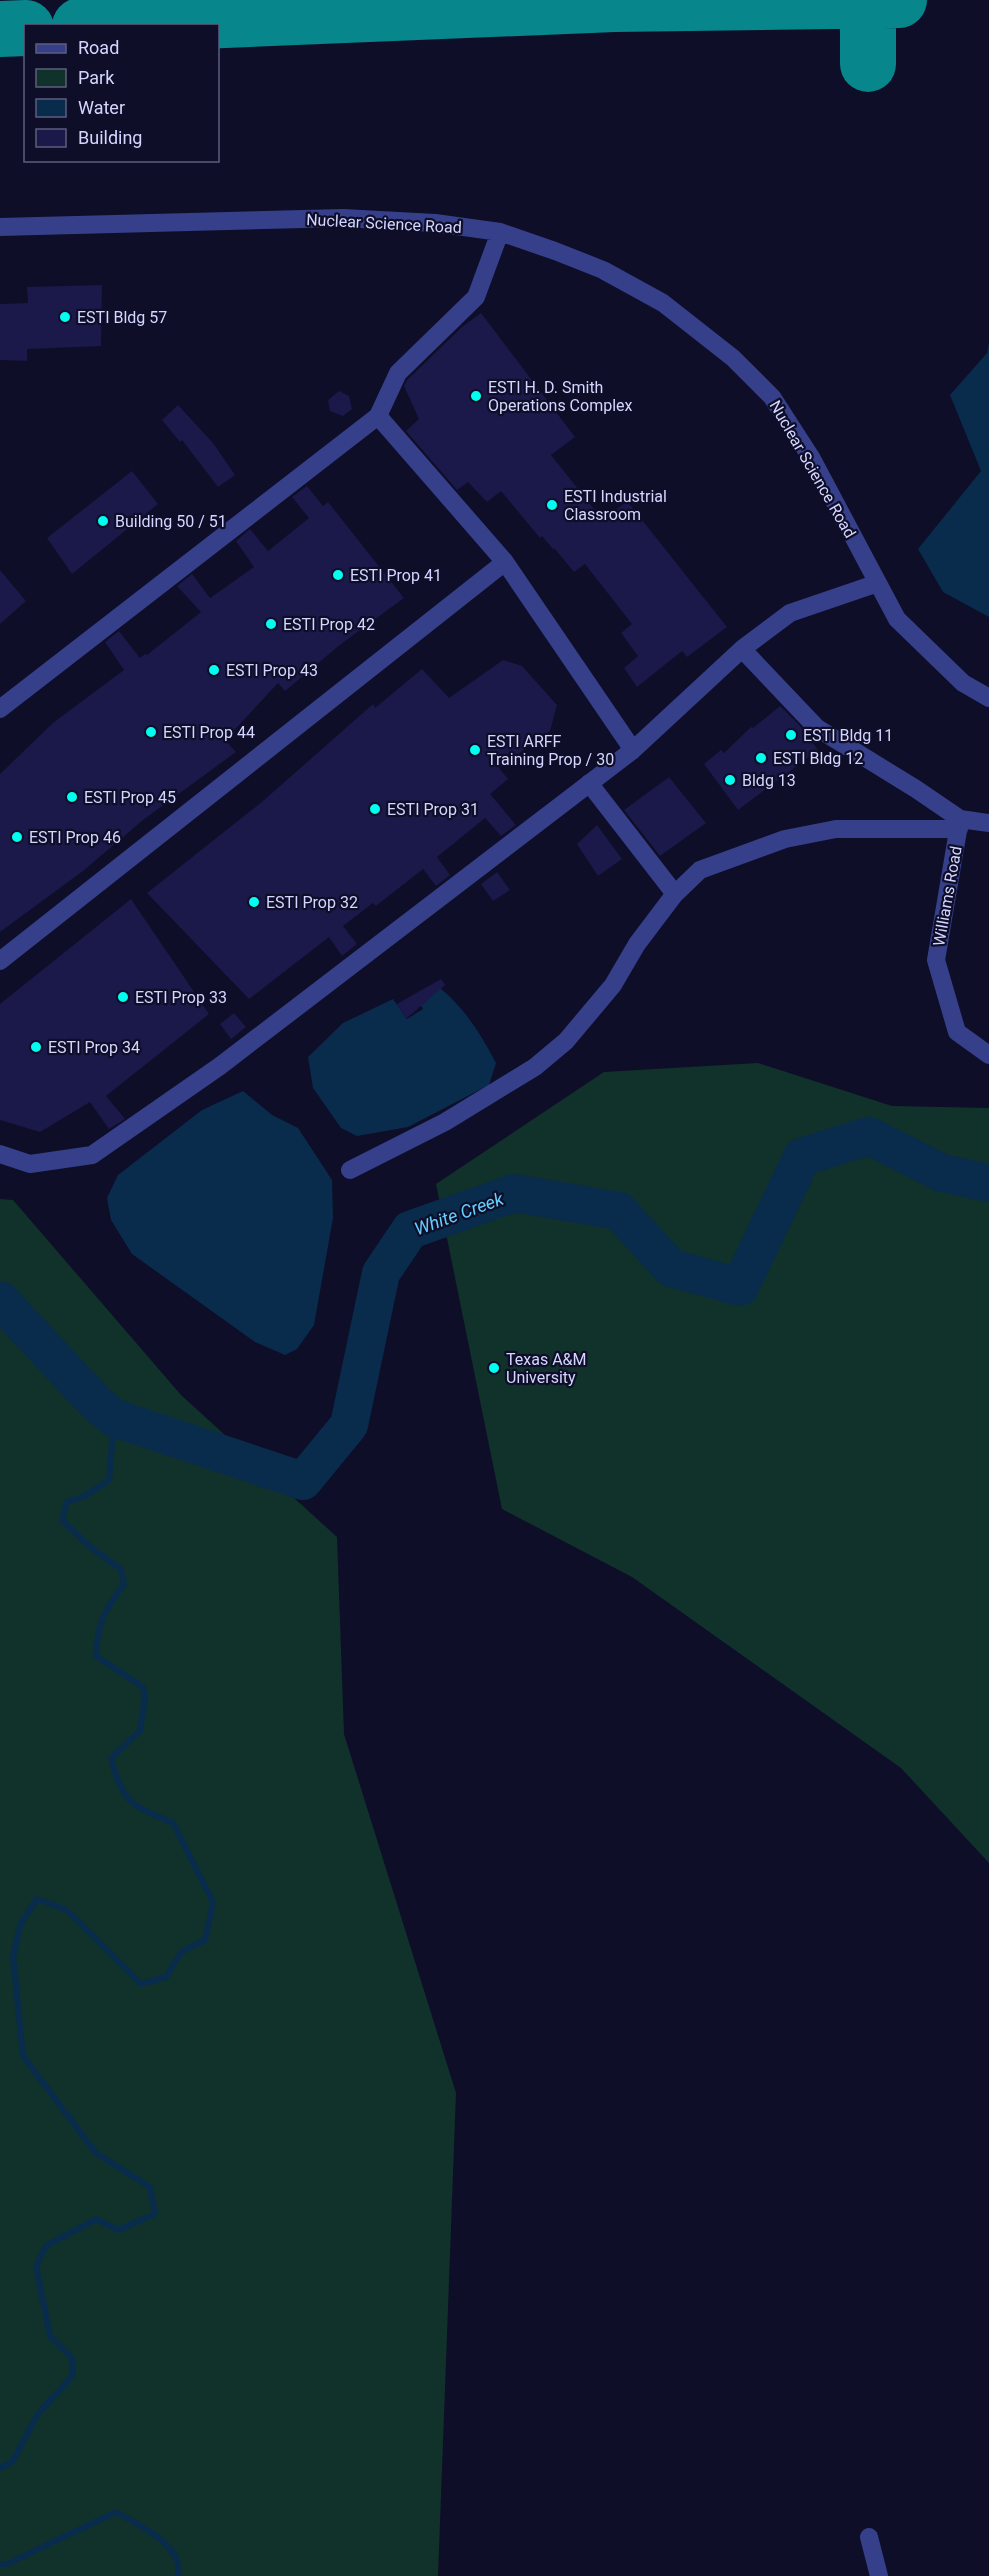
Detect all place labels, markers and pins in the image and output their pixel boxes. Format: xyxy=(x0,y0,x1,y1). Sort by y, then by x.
place label: ESTI Bldg 57 xyxy=(77,308,167,327)
marker: ESTI Bldg 57 xyxy=(58,310,72,324)
place label: ESTI H. D. Smith Operations Complex xyxy=(488,378,633,415)
marker: ESTI H. D. Smith Operations Complex xyxy=(469,389,483,403)
place label: ESTI Industrial Classroom xyxy=(564,487,667,524)
marker: ESTI Industrial Classroom xyxy=(545,498,559,512)
place label: Building 50 / 51 xyxy=(115,512,227,531)
marker: Building 50 / 51 xyxy=(96,514,110,528)
place label: ESTI Prop 41 xyxy=(350,566,442,585)
marker: ESTI Prop 41 xyxy=(331,568,345,582)
place label: ESTI Prop 42 xyxy=(283,615,375,634)
marker: ESTI Prop 42 xyxy=(264,617,278,631)
place label: ESTI Prop 43 xyxy=(226,661,318,680)
marker: ESTI Prop 43 xyxy=(207,663,221,677)
place label: ESTI Prop 44 xyxy=(163,723,255,742)
marker: ESTI Prop 44 xyxy=(144,725,158,739)
place label: ESTI Bldg 11 xyxy=(803,726,893,745)
marker: ESTI Bldg 11 xyxy=(784,728,798,742)
place label: ESTI ARFF Training Prop / 30 xyxy=(487,732,614,769)
marker: ESTI ARFF Training Prop / 30 xyxy=(468,743,482,757)
place label: ESTI Bldg 12 xyxy=(773,749,863,768)
marker: ESTI Bldg 12 xyxy=(754,751,768,765)
place label: Bldg 13 xyxy=(742,771,796,790)
marker: Bldg 13 xyxy=(723,773,737,787)
place label: ESTI Prop 45 xyxy=(84,788,176,807)
marker: ESTI Prop 45 xyxy=(65,790,79,804)
place label: ESTI Prop 31 xyxy=(387,800,479,819)
marker: ESTI Prop 31 xyxy=(368,802,382,816)
place label: ESTI Prop 46 xyxy=(29,828,121,847)
marker: ESTI Prop 46 xyxy=(10,830,24,844)
place label: ESTI Prop 32 xyxy=(266,893,358,912)
marker: ESTI Prop 32 xyxy=(247,895,261,909)
place label: ESTI Prop 33 xyxy=(135,988,227,1007)
marker: ESTI Prop 33 xyxy=(116,990,130,1004)
place label: ESTI Prop 34 xyxy=(48,1038,140,1057)
marker: ESTI Prop 34 xyxy=(29,1040,43,1054)
place label: Texas A&M University xyxy=(506,1350,586,1387)
marker: Texas A&M University xyxy=(487,1361,501,1375)

